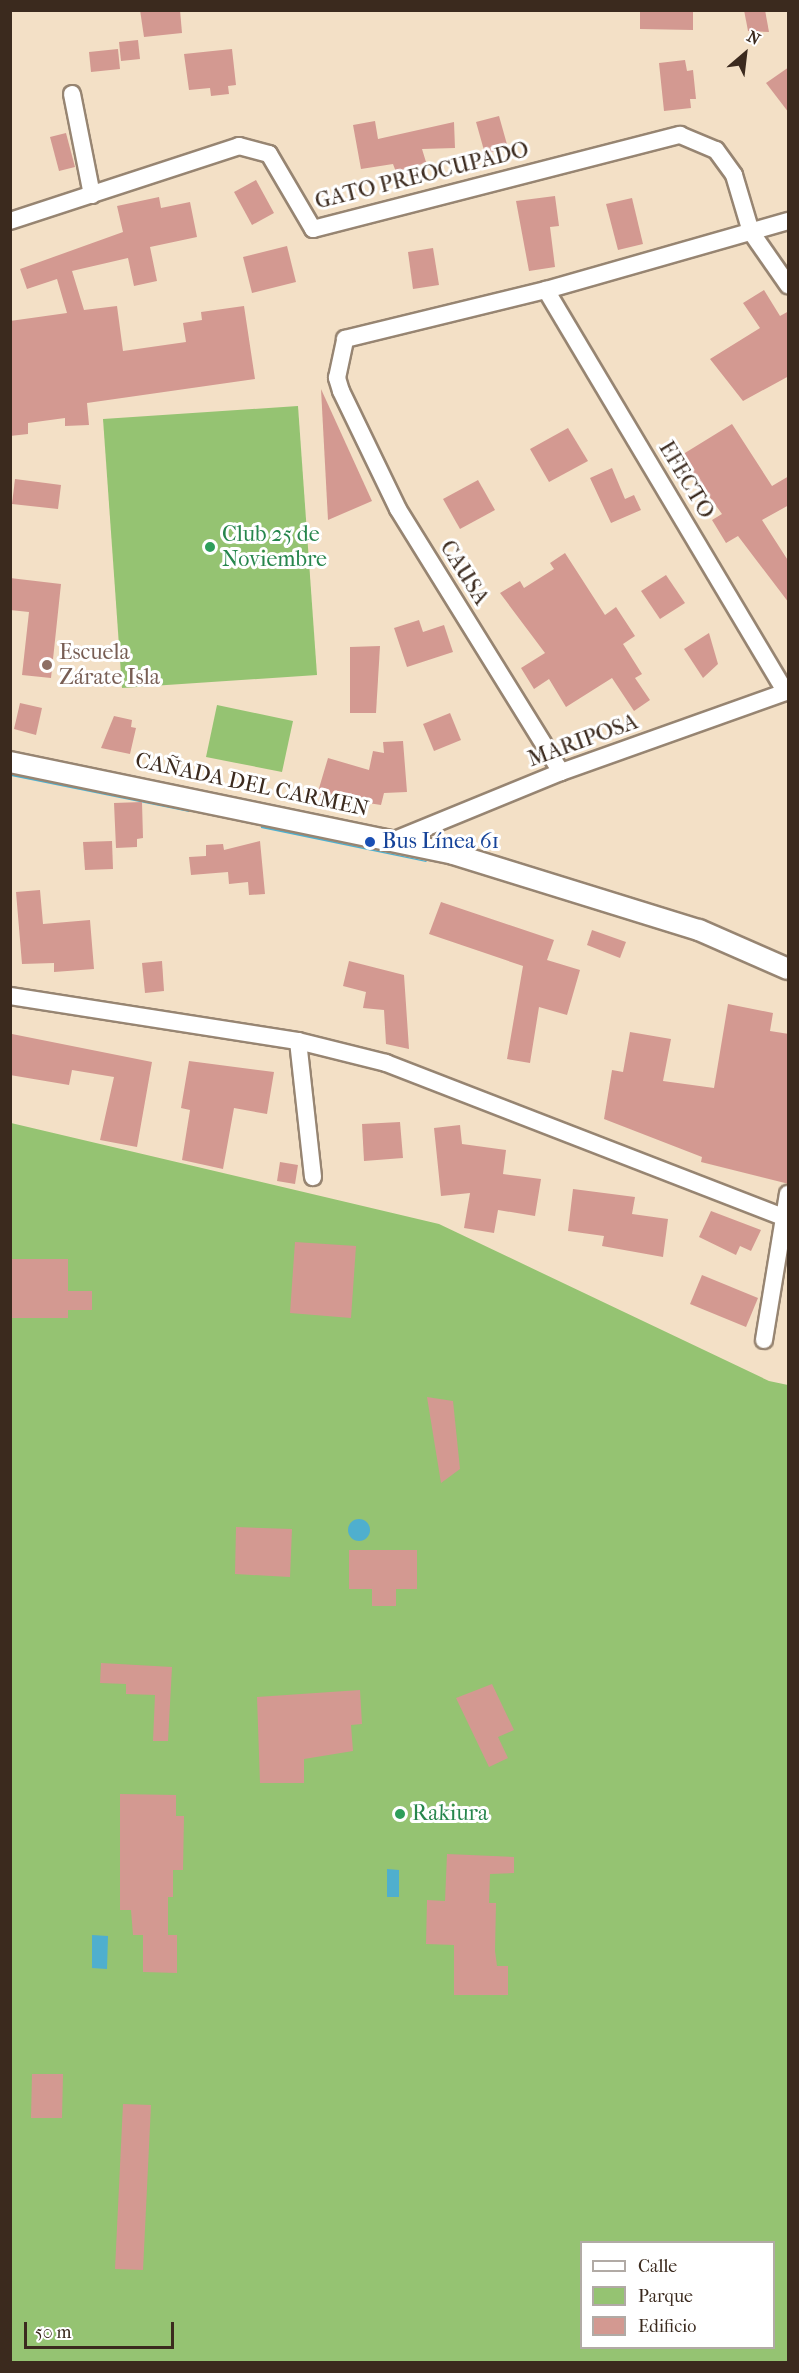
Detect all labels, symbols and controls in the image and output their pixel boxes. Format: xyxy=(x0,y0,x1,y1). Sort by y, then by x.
north arrow xyxy=(715,24,775,84)
text: N xyxy=(744,26,763,49)
street label: GATO PREOCUPADO xyxy=(312,137,532,215)
street label: EFECTO xyxy=(653,436,719,524)
place label: Club 25 de Noviembre xyxy=(222,521,327,572)
street label: CAUSA xyxy=(434,536,494,610)
marker: Club 25 de Noviembre xyxy=(203,540,217,554)
place label: Escuela Zárate Isla xyxy=(59,639,160,690)
marker: Escuela Zárate Isla xyxy=(40,658,54,672)
street label: MARIPOSA xyxy=(524,709,642,773)
street label: CAÑADA DEL CARMEN xyxy=(133,747,371,823)
place label: Bus Línea 61 xyxy=(382,829,499,855)
marker: Bus Línea 61 xyxy=(363,835,377,849)
place label: Rakiura xyxy=(412,1801,488,1827)
marker: Rakiura xyxy=(393,1807,407,1821)
legend xyxy=(580,2241,775,2349)
text: Calle xyxy=(638,2256,677,2277)
text: Parque xyxy=(638,2286,693,2307)
scale bar xyxy=(27,2310,177,2348)
text: Edificio xyxy=(638,2316,696,2337)
text: 50 m xyxy=(35,2322,71,2343)

